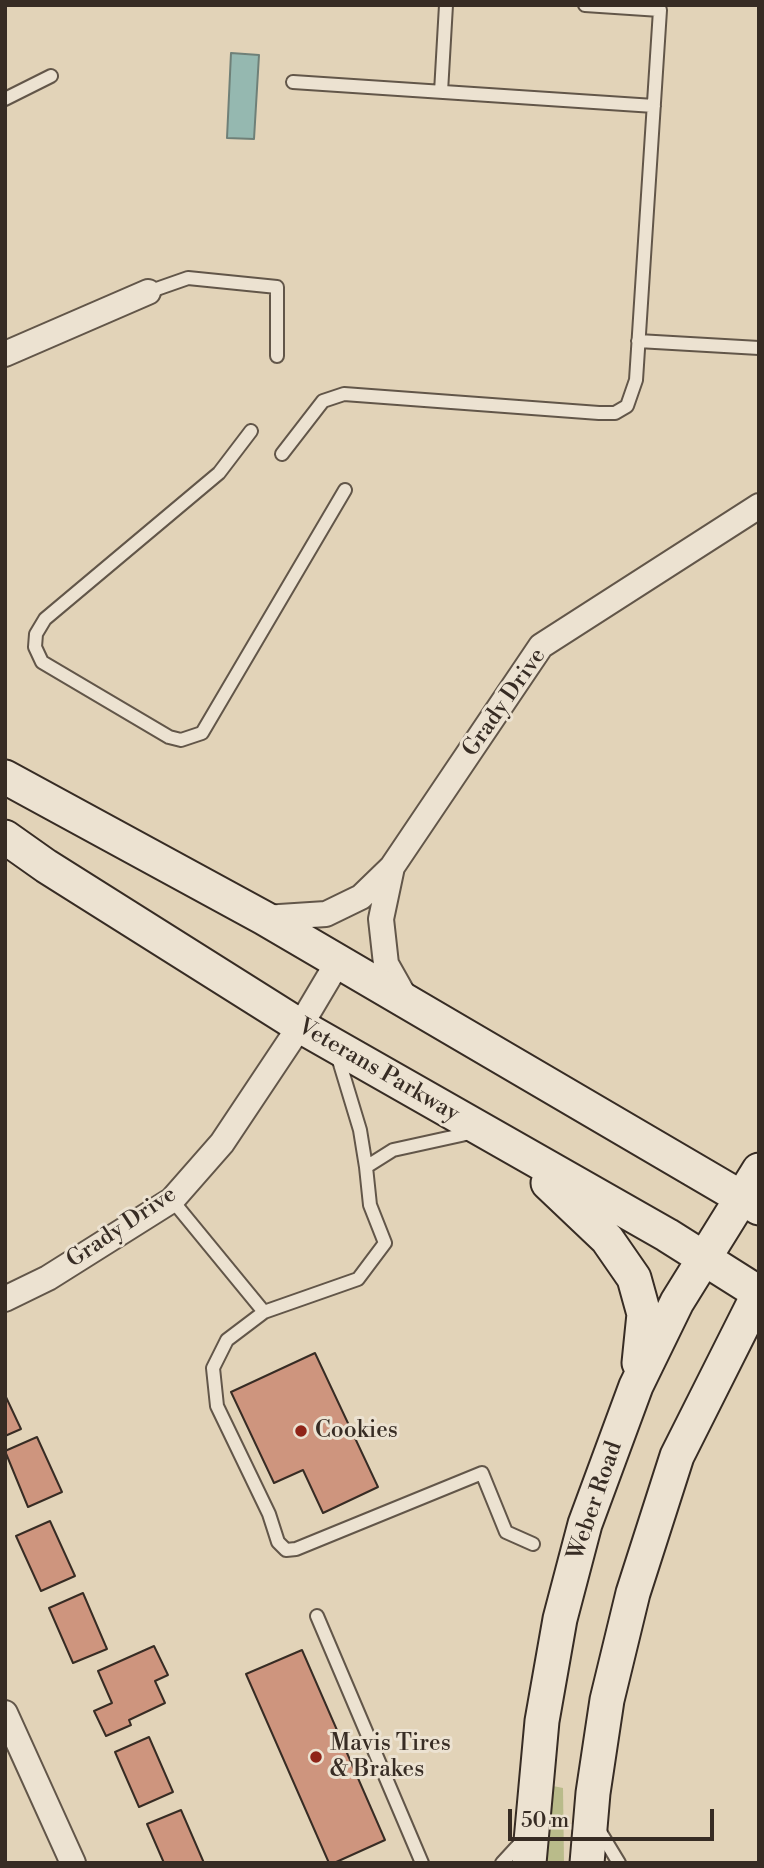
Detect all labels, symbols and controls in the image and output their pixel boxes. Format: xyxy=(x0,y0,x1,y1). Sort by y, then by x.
street label: Grady Drive xyxy=(457,643,553,763)
street label: Veterans Parkway xyxy=(292,1014,464,1128)
street label: Grady Drive xyxy=(62,1181,182,1275)
place label: Cookies xyxy=(315,1417,398,1445)
marker: Cookies xyxy=(293,1423,309,1439)
street label: Weber Road xyxy=(563,1438,629,1564)
place label: Mavis Tires & Brakes xyxy=(330,1730,451,1784)
marker: Mavis Tires & Brakes xyxy=(308,1749,324,1765)
scale bar xyxy=(512,1794,718,1838)
text: 50 m xyxy=(521,1808,569,1834)

